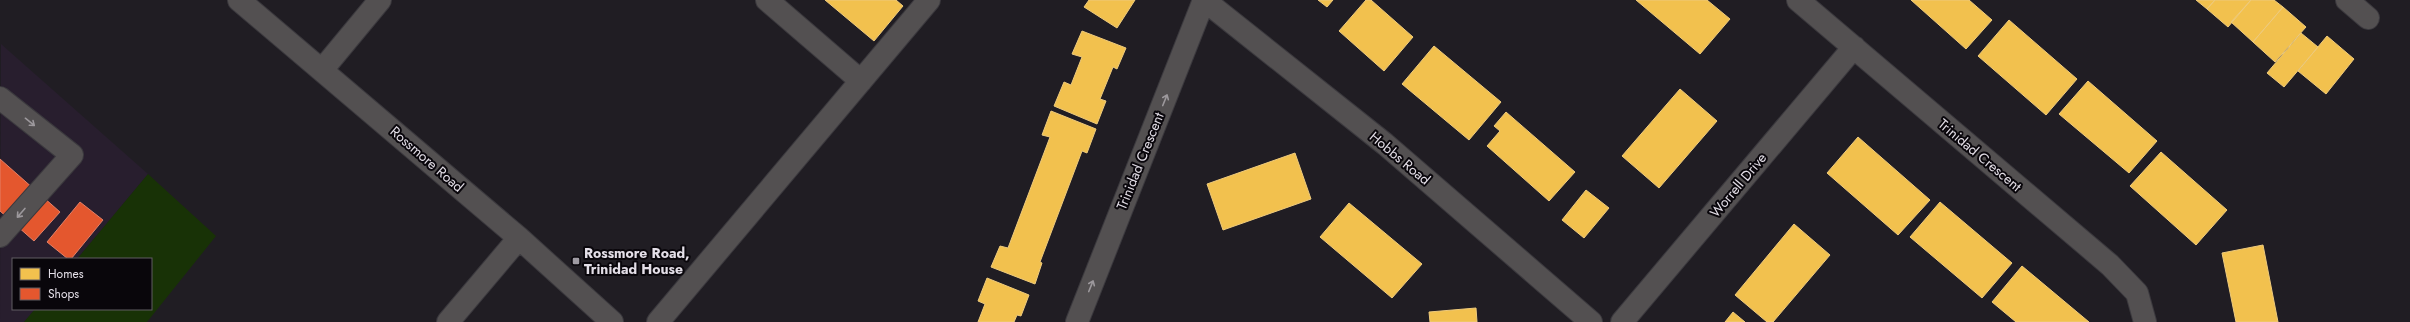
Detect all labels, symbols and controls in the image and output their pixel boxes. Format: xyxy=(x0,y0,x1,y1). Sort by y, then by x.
one-way arrow xyxy=(1161,94,1169,106)
street label: Trinidad Crescent xyxy=(1111,109,1169,213)
street label: Trinidad Crescent xyxy=(1934,114,2027,196)
one-way arrow xyxy=(25,118,36,126)
street label: Rossmore Road xyxy=(386,121,468,197)
street label: Hobbs Road xyxy=(1365,127,1435,189)
street label: Worrell Drive xyxy=(1705,148,1771,222)
one-way arrow xyxy=(16,208,25,218)
place label: Rossmore Road, Trinidad House xyxy=(584,243,690,279)
marker: Rossmore Road, Trinidad House xyxy=(571,256,581,266)
legend xyxy=(12,258,152,310)
text: Homes xyxy=(48,265,84,283)
one-way arrow xyxy=(1088,280,1095,292)
text: Shops xyxy=(48,285,79,303)

